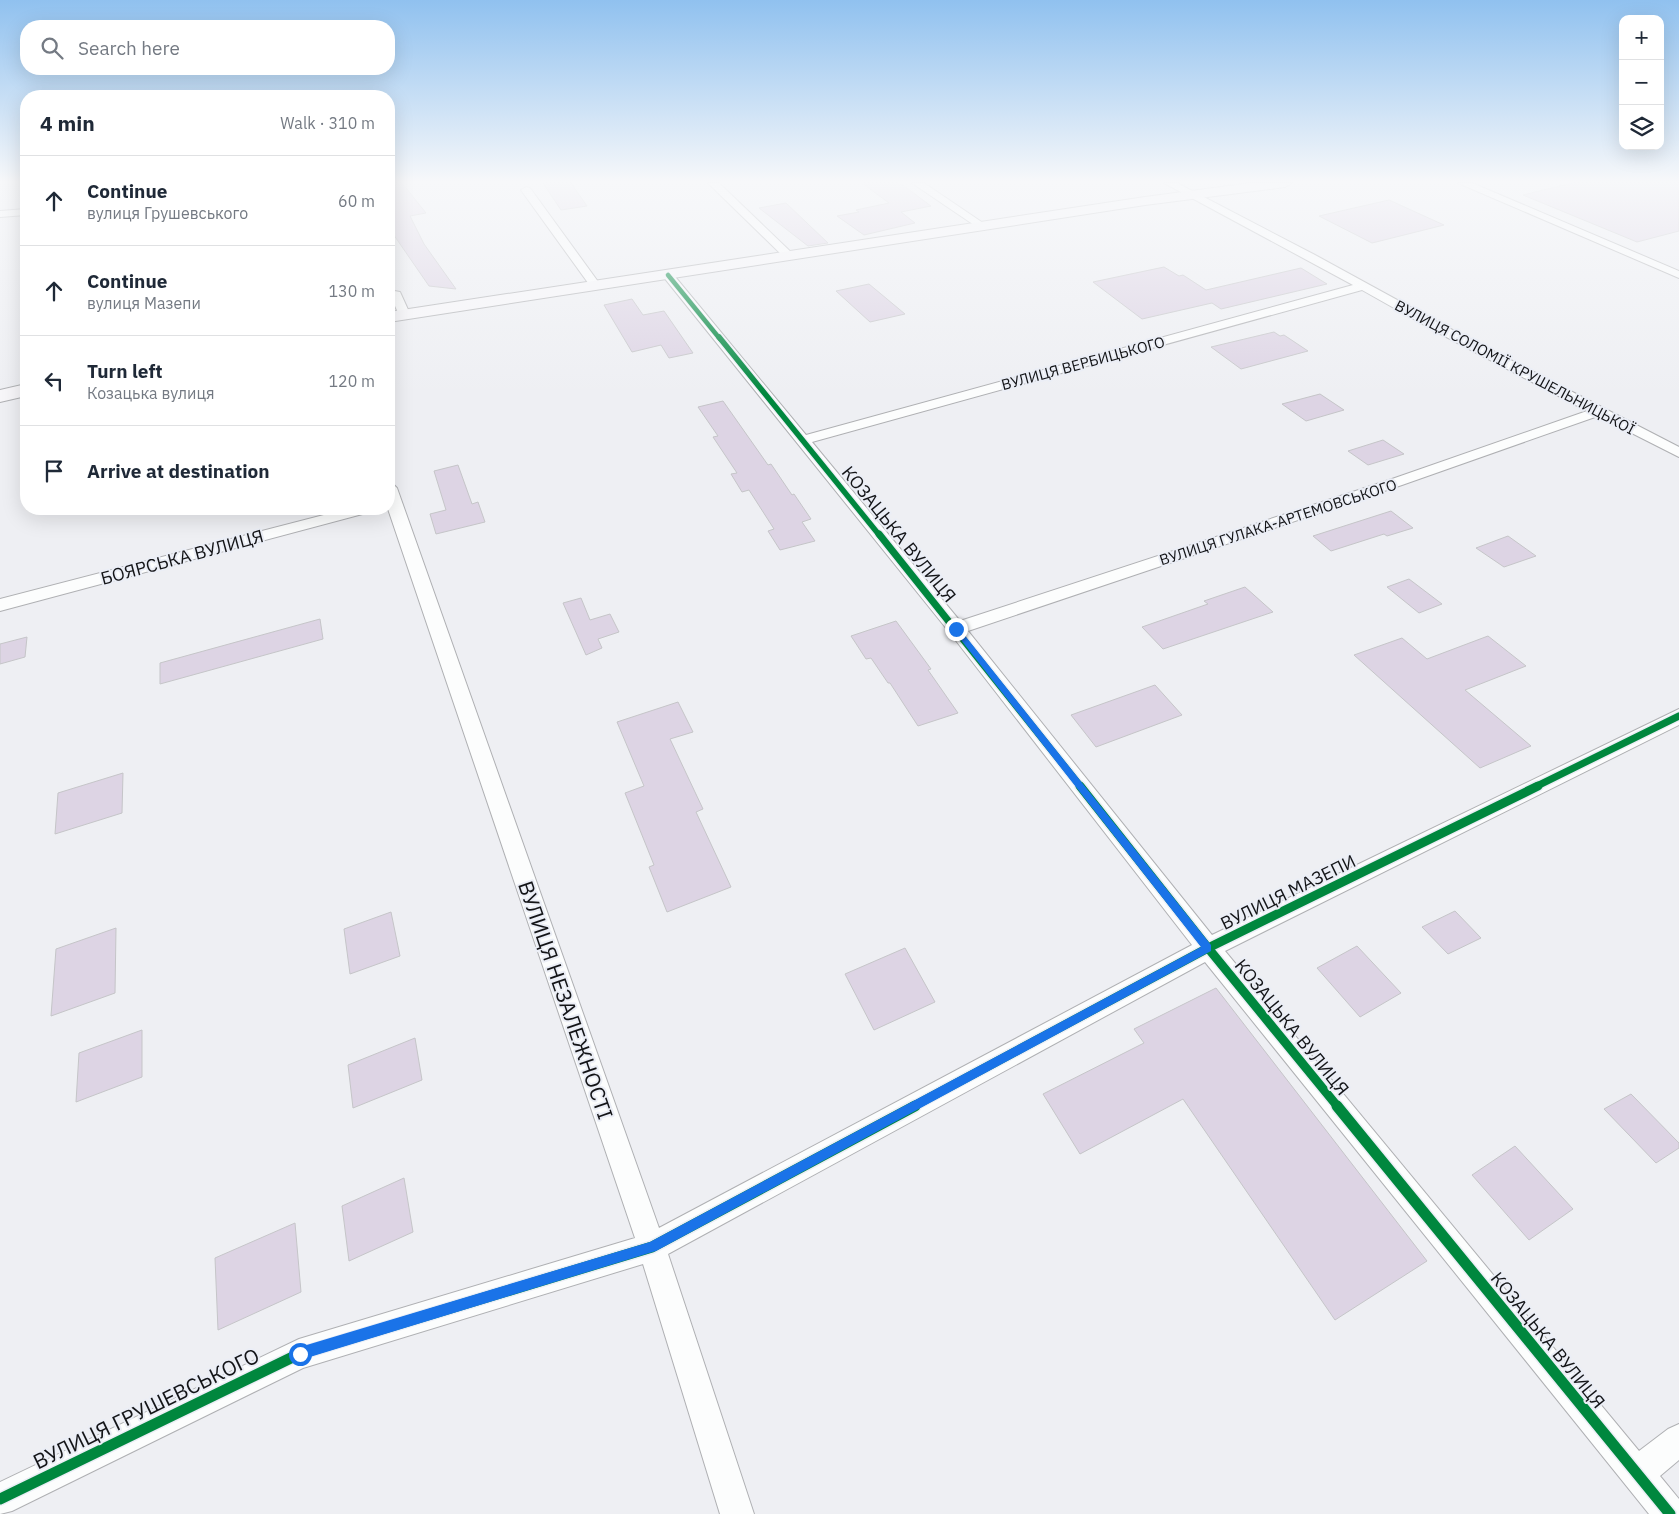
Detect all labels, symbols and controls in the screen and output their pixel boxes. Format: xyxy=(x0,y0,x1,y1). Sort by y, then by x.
map controls xyxy=(1619,15,1664,150)
button: + xyxy=(1619,15,1664,60)
search box xyxy=(20,20,395,75)
icon: search xyxy=(38,34,66,62)
text: Search here xyxy=(78,36,180,60)
button: − xyxy=(1619,60,1664,105)
button: layers xyxy=(1619,105,1664,150)
text: 4 min xyxy=(40,109,95,137)
text: Walk · 310 m xyxy=(280,113,375,133)
text: Continue xyxy=(87,179,167,203)
icon: ahead xyxy=(40,187,68,215)
text: 60 m xyxy=(338,191,375,211)
text: вулиця Грушевського xyxy=(87,203,248,223)
text: Continue xyxy=(87,269,167,293)
icon: ahead xyxy=(40,277,68,305)
text: 130 m xyxy=(328,281,375,301)
text: вулиця Мазепи xyxy=(87,293,201,313)
street label: ВУЛИЦЯ СОЛОМІЇ КРУШЕЛЬНИЦЬКОЇ xyxy=(1392,295,1638,439)
street label: ВУЛИЦЯ ВЕРБИЦЬКОГО xyxy=(999,332,1167,394)
text: Turn left xyxy=(87,359,163,383)
icon: left xyxy=(40,367,68,395)
text: 120 m xyxy=(328,371,375,391)
text: Козацька вулиця xyxy=(87,383,215,403)
icon: arrive xyxy=(40,457,68,485)
text: Arrive at destination xyxy=(87,459,270,483)
street label: КОЗАЦЬКА ВУЛИЦЯ xyxy=(837,461,961,607)
street label: ВУЛИЦЯ ГУЛАКА-АРТЕМОВСЬКОГО xyxy=(1157,475,1399,569)
street label: БОЯРСЬКА ВУЛИЦЯ xyxy=(98,524,266,590)
route end xyxy=(945,618,968,641)
street label: ВУЛИЦЯ МАЗЕПИ xyxy=(1217,849,1359,935)
street label: ВУЛИЦЯ НЕЗАЛЕЖНОСТІ xyxy=(512,877,620,1123)
street label: КОЗАЦЬКА ВУЛИЦЯ xyxy=(1230,954,1354,1100)
street label: КОЗАЦЬКА ВУЛИЦЯ xyxy=(1486,1267,1610,1413)
street label: ВУЛИЦЯ ГРУШЕВСЬКОГО xyxy=(28,1341,264,1475)
route start xyxy=(289,1343,312,1366)

